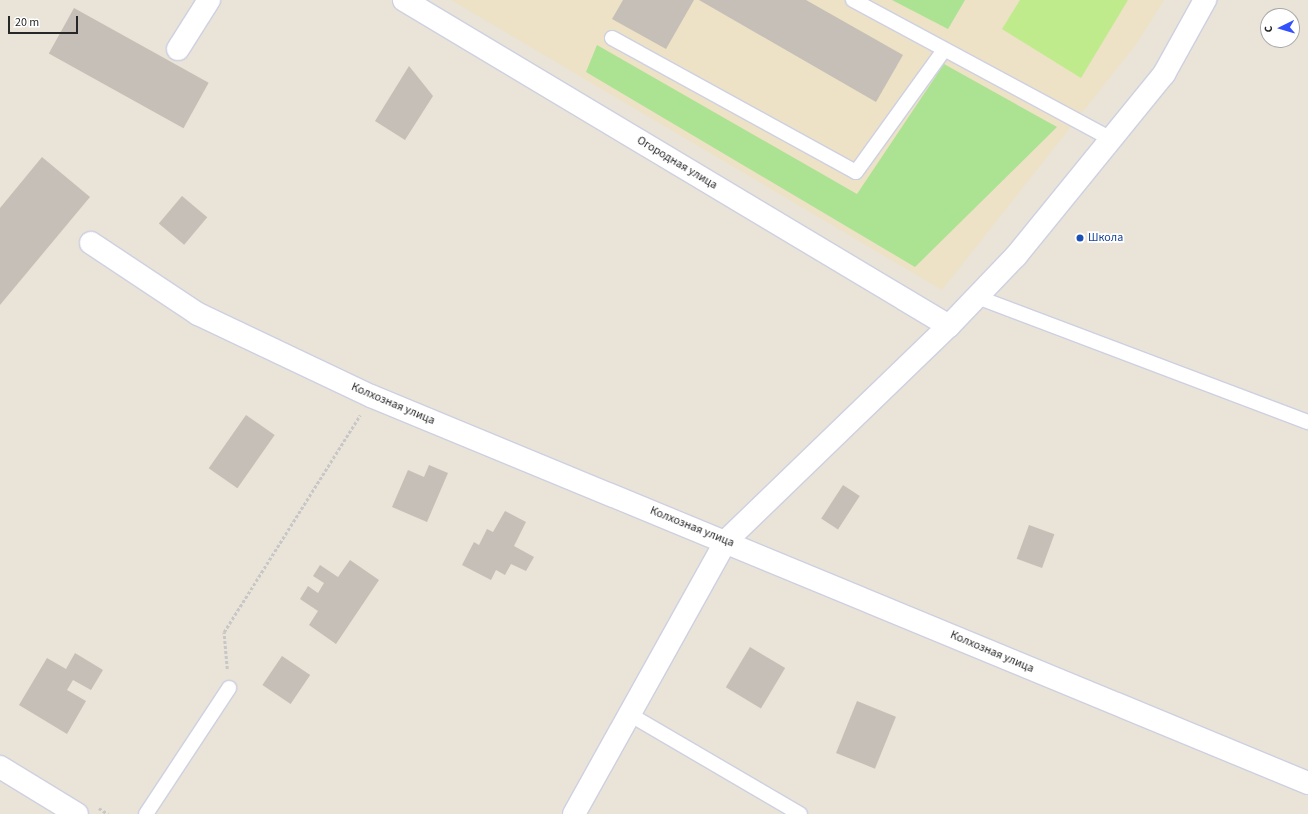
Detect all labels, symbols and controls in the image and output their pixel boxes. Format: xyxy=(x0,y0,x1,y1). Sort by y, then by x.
scale bar xyxy=(10,8,80,34)
north arrow xyxy=(1260,8,1300,48)
text: 20 m xyxy=(15,14,39,31)
text: С xyxy=(1261,25,1276,33)
street label: Огородная улица xyxy=(634,133,720,193)
place label: Школа xyxy=(1088,231,1123,245)
marker: Школа xyxy=(1075,233,1085,243)
street label: Колхозная улица xyxy=(349,380,437,428)
street label: Колхозная улица xyxy=(648,504,736,550)
street label: Колхозная улица xyxy=(948,628,1036,676)

